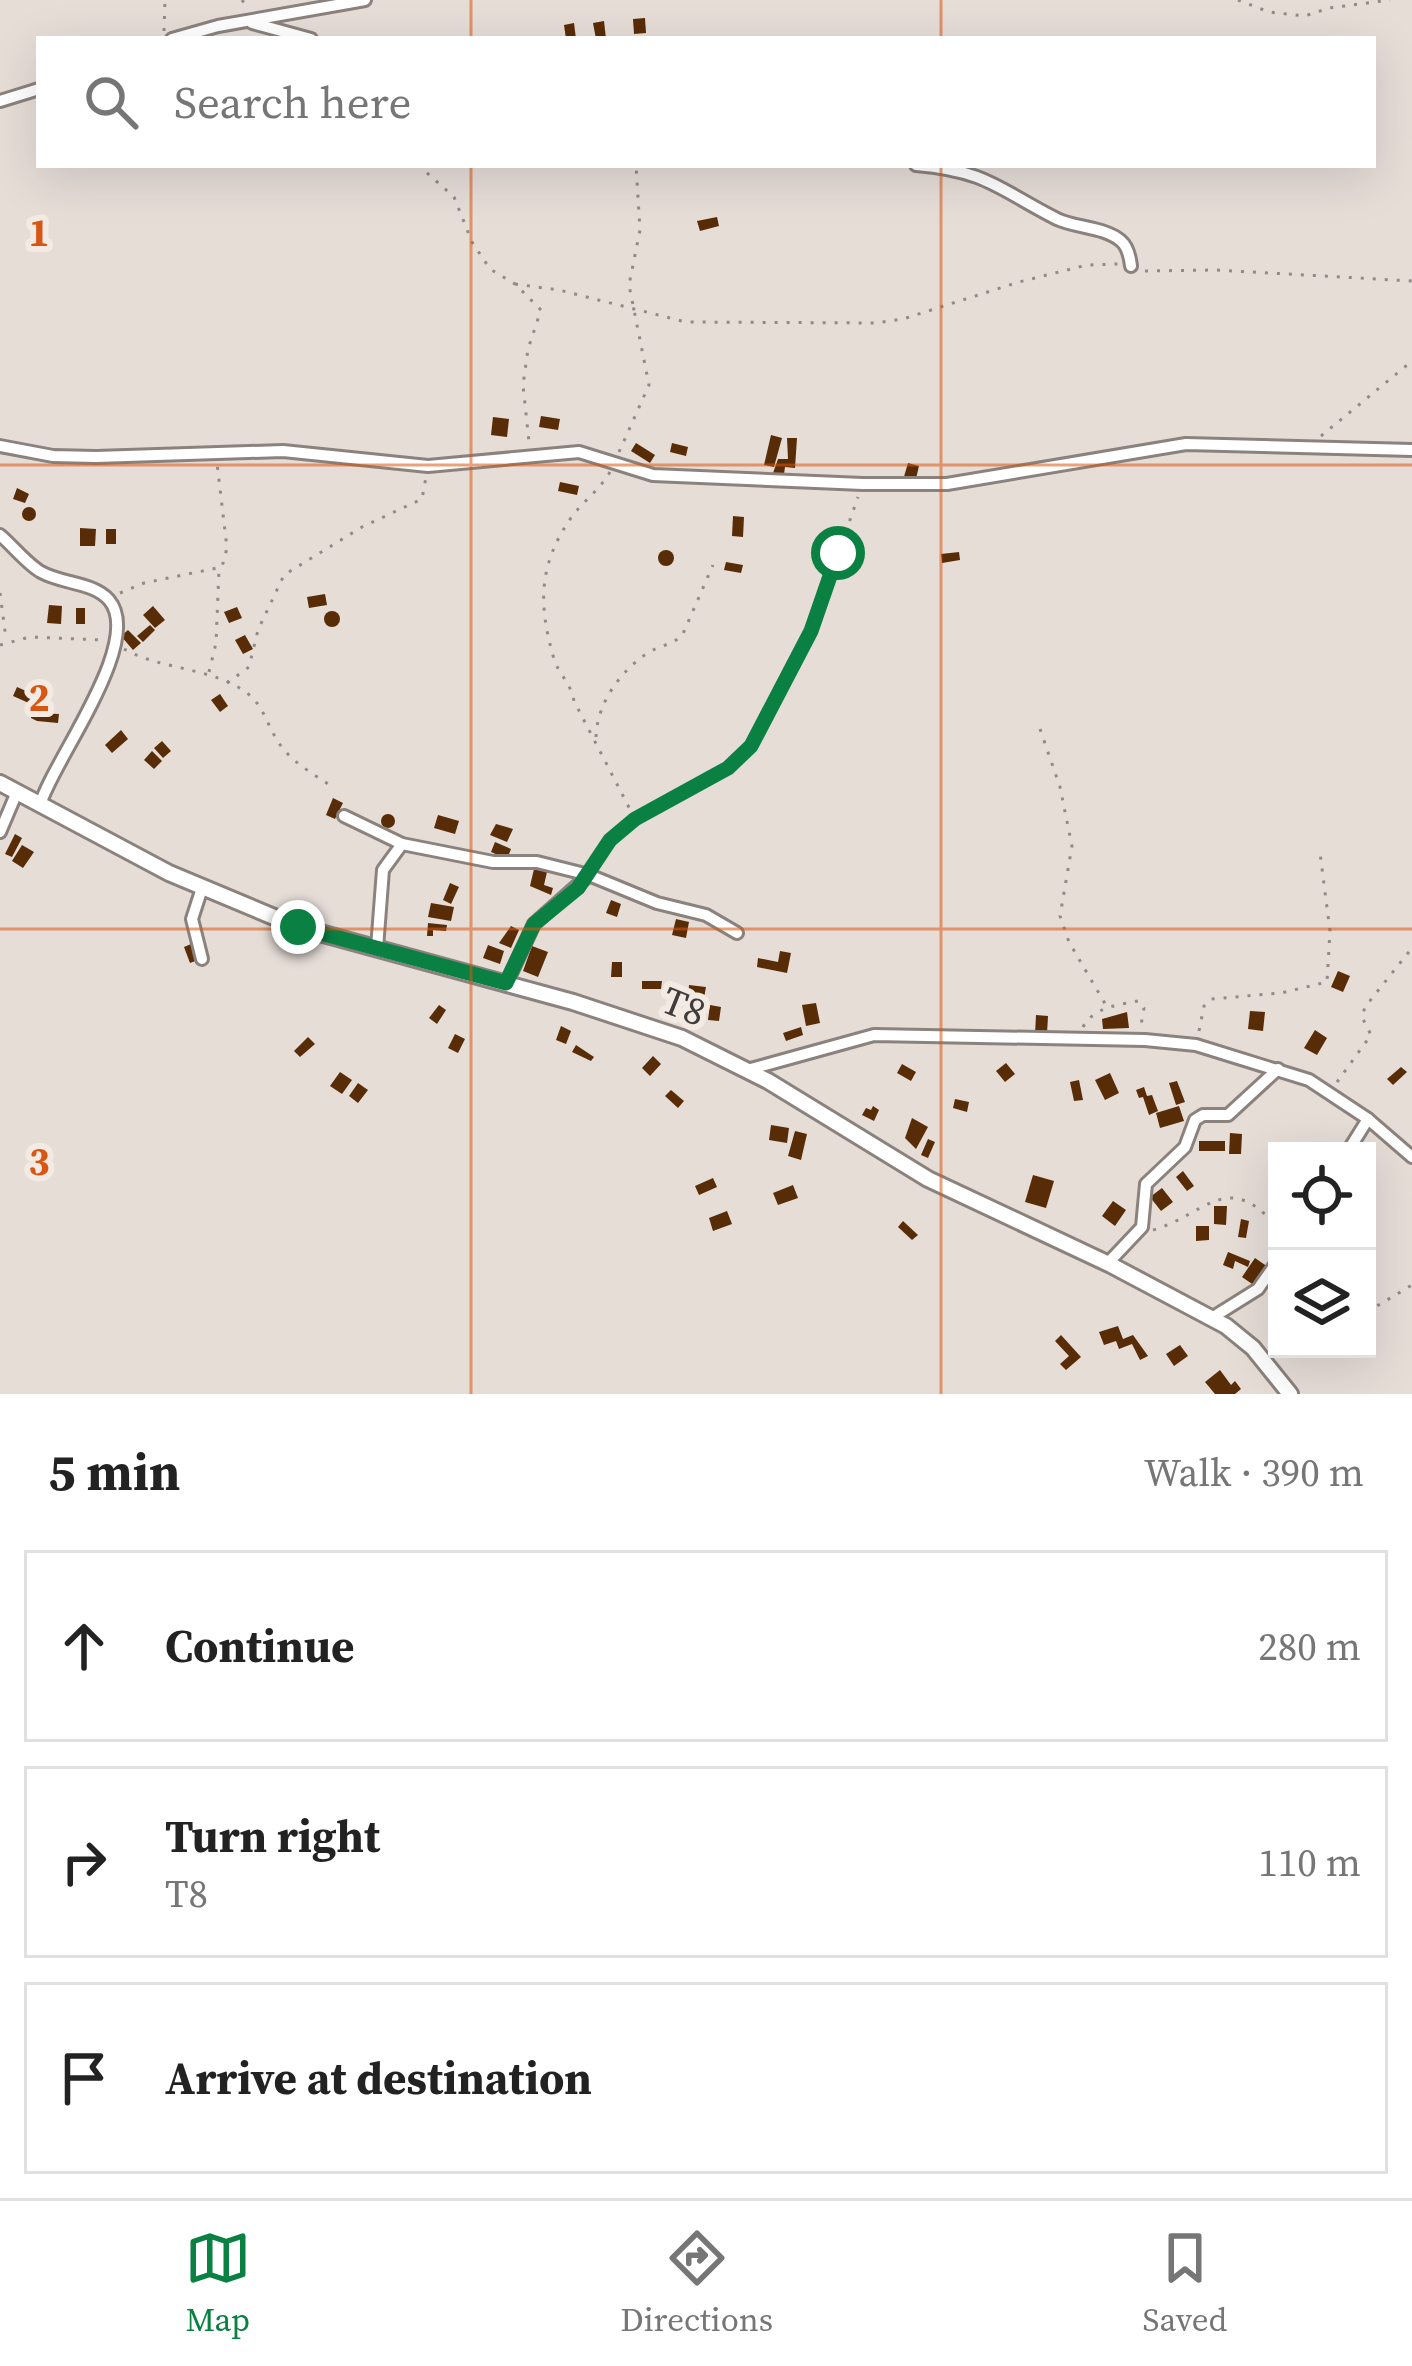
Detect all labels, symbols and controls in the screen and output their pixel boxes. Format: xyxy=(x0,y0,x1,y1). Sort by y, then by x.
search box xyxy=(36,36,1376,168)
icon: search xyxy=(78,69,144,135)
text: Search here xyxy=(174,71,411,133)
text: 1 xyxy=(28,206,50,259)
route start xyxy=(811,526,865,580)
text: 2 xyxy=(28,671,50,724)
route end xyxy=(271,900,325,954)
street label: T8 xyxy=(654,973,714,1039)
text: 3 xyxy=(28,1135,50,1188)
map controls xyxy=(1268,1142,1376,1358)
button: locate xyxy=(1268,1142,1376,1250)
button: layers xyxy=(1268,1250,1376,1358)
text: 5 min xyxy=(48,1437,180,1507)
text: Walk · 390 m xyxy=(1144,1446,1364,1499)
icon: ahead xyxy=(51,1613,117,1679)
text: Continue xyxy=(165,1615,354,1677)
text: 280 m xyxy=(1258,1620,1361,1673)
text: Turn right xyxy=(165,1805,380,1867)
icon: right xyxy=(51,1829,117,1895)
text: 110 m xyxy=(1258,1836,1361,1889)
text: T8 xyxy=(165,1867,208,1920)
icon: arrive xyxy=(51,2045,117,2111)
text: Arrive at destination xyxy=(165,2047,592,2109)
tab: Map xyxy=(185,2225,251,2342)
tab: Directions xyxy=(620,2225,773,2342)
tab: Saved xyxy=(1143,2225,1227,2342)

